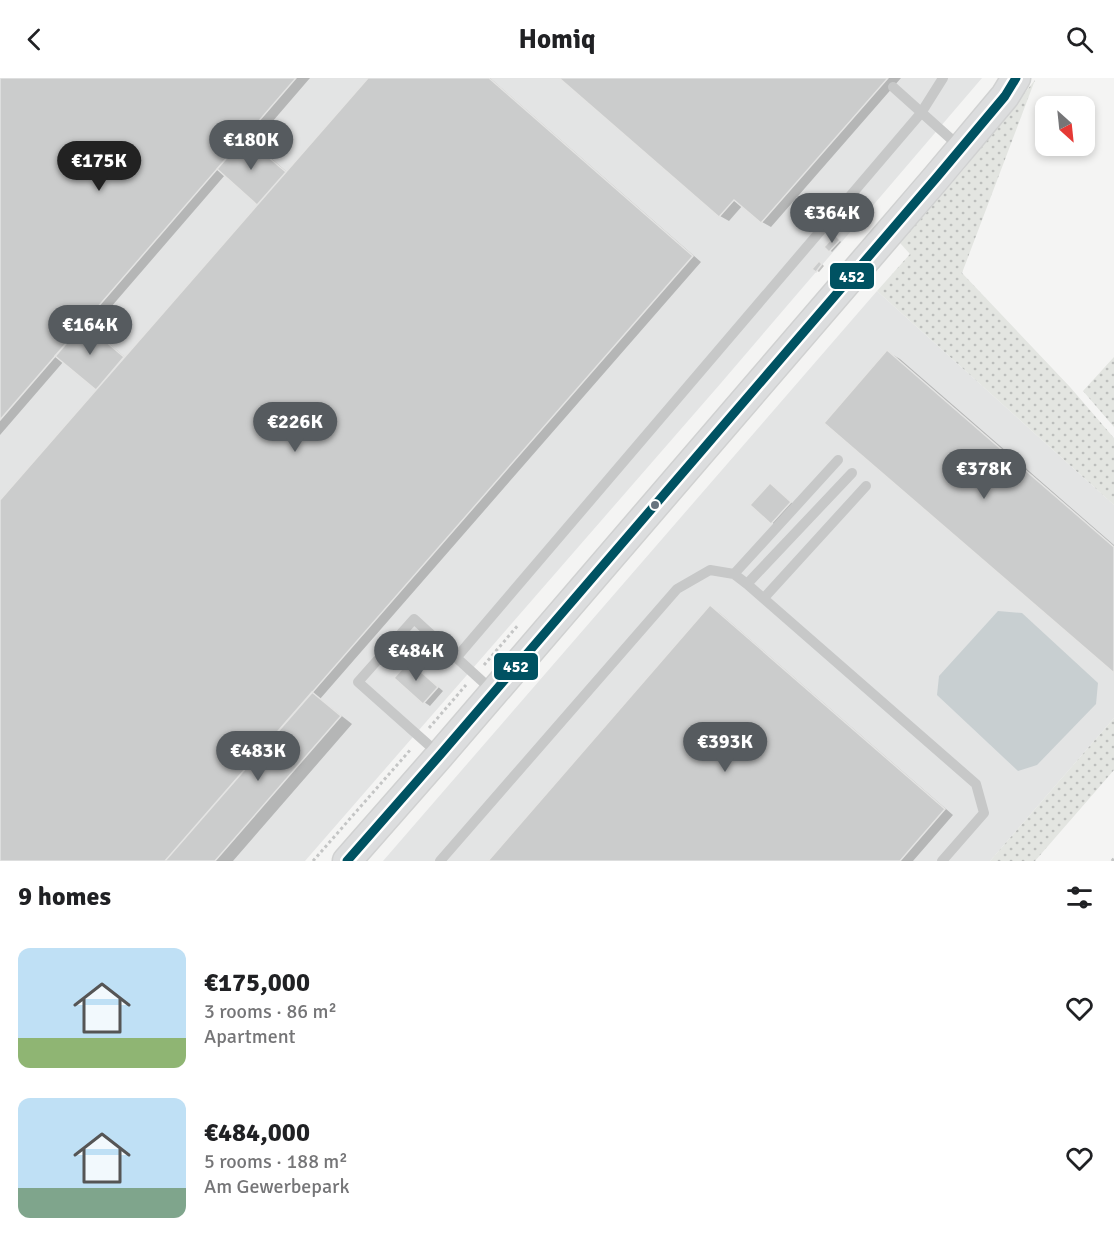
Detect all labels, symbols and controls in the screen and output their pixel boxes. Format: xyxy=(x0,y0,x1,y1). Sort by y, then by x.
icon: back xyxy=(18,23,51,56)
text: Homiq xyxy=(518,23,596,56)
icon: search xyxy=(1063,23,1096,56)
north arrow xyxy=(1035,96,1095,156)
map controls xyxy=(1035,96,1095,156)
pin: €180K xyxy=(209,120,293,171)
text: €180K xyxy=(223,127,279,152)
pin: €175K xyxy=(57,141,141,192)
text: €175K xyxy=(71,148,127,173)
pin: €364K xyxy=(790,193,874,244)
text: €364K xyxy=(804,200,860,225)
line badge: 452 xyxy=(829,262,875,290)
text: 452 xyxy=(839,267,865,287)
pin: €164K xyxy=(48,305,132,356)
text: €164K xyxy=(62,312,118,337)
pin: €226K xyxy=(253,402,337,453)
text: €226K xyxy=(267,409,323,434)
pin: €378K xyxy=(942,449,1026,500)
text: €378K xyxy=(956,456,1012,481)
unlabelled marker xyxy=(649,499,661,511)
pin: €484K xyxy=(374,631,458,682)
text: €484K xyxy=(388,638,444,663)
line badge: 452 xyxy=(493,652,539,681)
text: 452 xyxy=(503,657,529,677)
pin: €393K xyxy=(683,722,767,773)
text: €393K xyxy=(697,729,753,754)
pin: €483K xyxy=(216,731,300,782)
text: €483K xyxy=(230,738,286,763)
text: 9 homes xyxy=(18,881,111,913)
icon: filters xyxy=(1063,881,1096,914)
text: €175,000 xyxy=(204,967,310,999)
icon: home xyxy=(66,972,138,1044)
icon: heart xyxy=(1063,992,1096,1025)
text: 3 rooms · 86 m² xyxy=(204,999,337,1024)
text: Apartment xyxy=(204,1024,296,1049)
text: €484,000 xyxy=(204,1117,310,1149)
icon: home xyxy=(66,1122,138,1194)
icon: heart xyxy=(1063,1142,1096,1175)
text: 5 rooms · 188 m² xyxy=(204,1149,348,1174)
text: Am Gewerbepark xyxy=(204,1174,349,1199)

